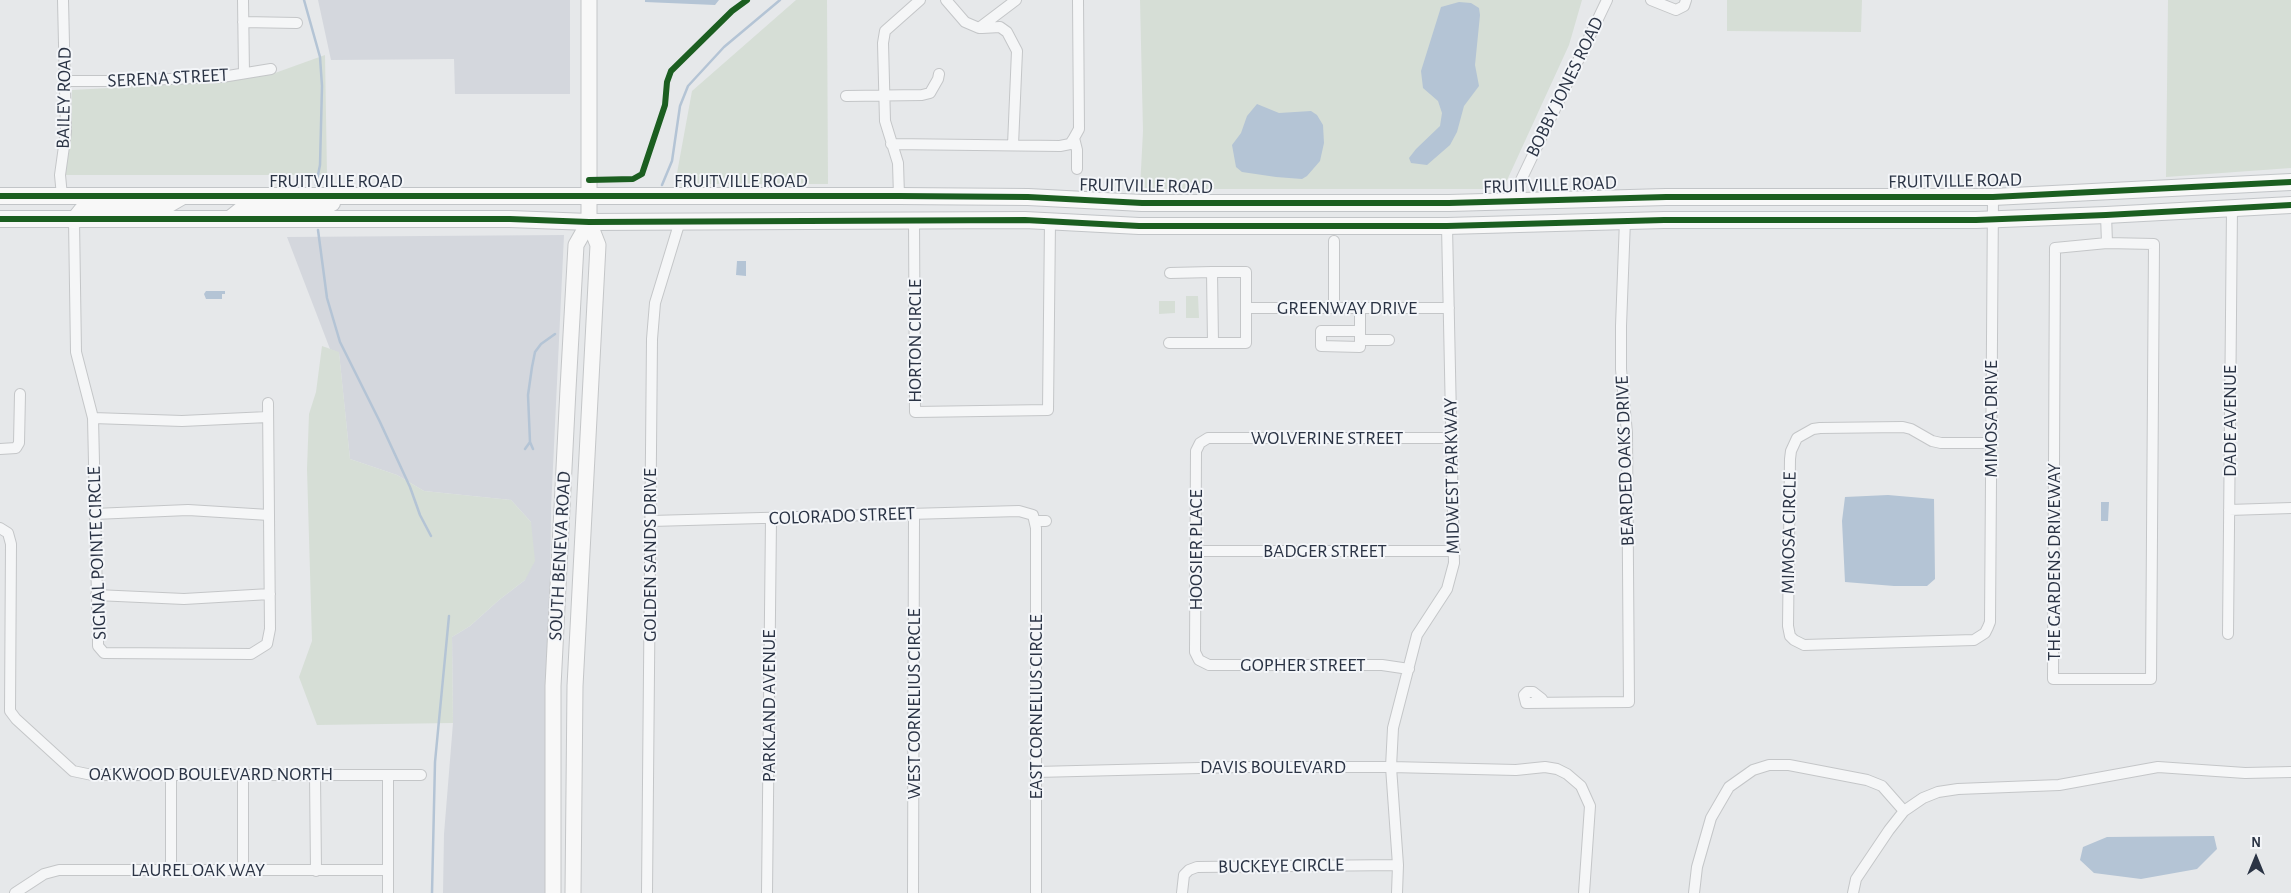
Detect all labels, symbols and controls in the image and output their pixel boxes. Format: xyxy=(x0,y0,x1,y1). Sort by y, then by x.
street label: BOBBY JONES ROAD xyxy=(1521,13,1609,161)
street label: BAILEY ROAD xyxy=(52,47,76,149)
street label: SERENA STREET xyxy=(107,63,229,93)
street label: FRUITVILLE ROAD xyxy=(1888,168,2022,194)
street label: FRUITVILLE ROAD xyxy=(269,170,403,192)
street label: FRUITVILLE ROAD xyxy=(674,170,808,192)
street label: FRUITVILLE ROAD xyxy=(1483,171,1617,199)
street label: FRUITVILLE ROAD xyxy=(1079,173,1213,199)
street label: HORTON CIRCLE xyxy=(904,279,926,403)
street label: GREENWAY DRIVE xyxy=(1277,297,1417,319)
street label: MIMOSA DRIVE xyxy=(1980,360,2002,478)
street label: DADE AVENUE xyxy=(2219,365,2241,477)
street label: BEARDED OAKS DRIVE xyxy=(1611,375,1639,547)
street label: MIDWEST PARKWAY xyxy=(1439,397,1465,555)
street label: WOLVERINE STREET xyxy=(1251,427,1403,449)
street label: THE GARDENS DRIVEWAY xyxy=(2043,463,2065,661)
street label: SIGNAL POINTE CIRCLE xyxy=(83,466,111,640)
street label: GOLDEN SANDS DRIVE xyxy=(639,468,661,642)
street label: SOUTH BENEVA ROAD xyxy=(544,471,576,641)
street label: MIMOSA CIRCLE xyxy=(1777,472,1801,594)
street label: HOOSIER PLACE xyxy=(1185,489,1207,611)
street label: COLORADO STREET xyxy=(768,502,916,530)
street label: BADGER STREET xyxy=(1263,540,1387,562)
street label: WEST CORNELIUS CIRCLE xyxy=(903,608,925,800)
street label: EAST CORNELIUS CIRCLE xyxy=(1025,614,1047,800)
street label: PARKLAND AVENUE xyxy=(758,630,780,782)
street label: GOPHER STREET xyxy=(1240,654,1366,676)
street label: DAVIS BOULEVARD xyxy=(1200,756,1346,778)
street label: OAKWOOD BOULEVARD NORTH xyxy=(89,763,333,785)
north arrow xyxy=(2231,833,2281,883)
text: N xyxy=(2251,836,2261,850)
street label: BUCKEYE CIRCLE xyxy=(1218,854,1344,878)
street label: LAUREL OAK WAY xyxy=(131,859,265,881)

